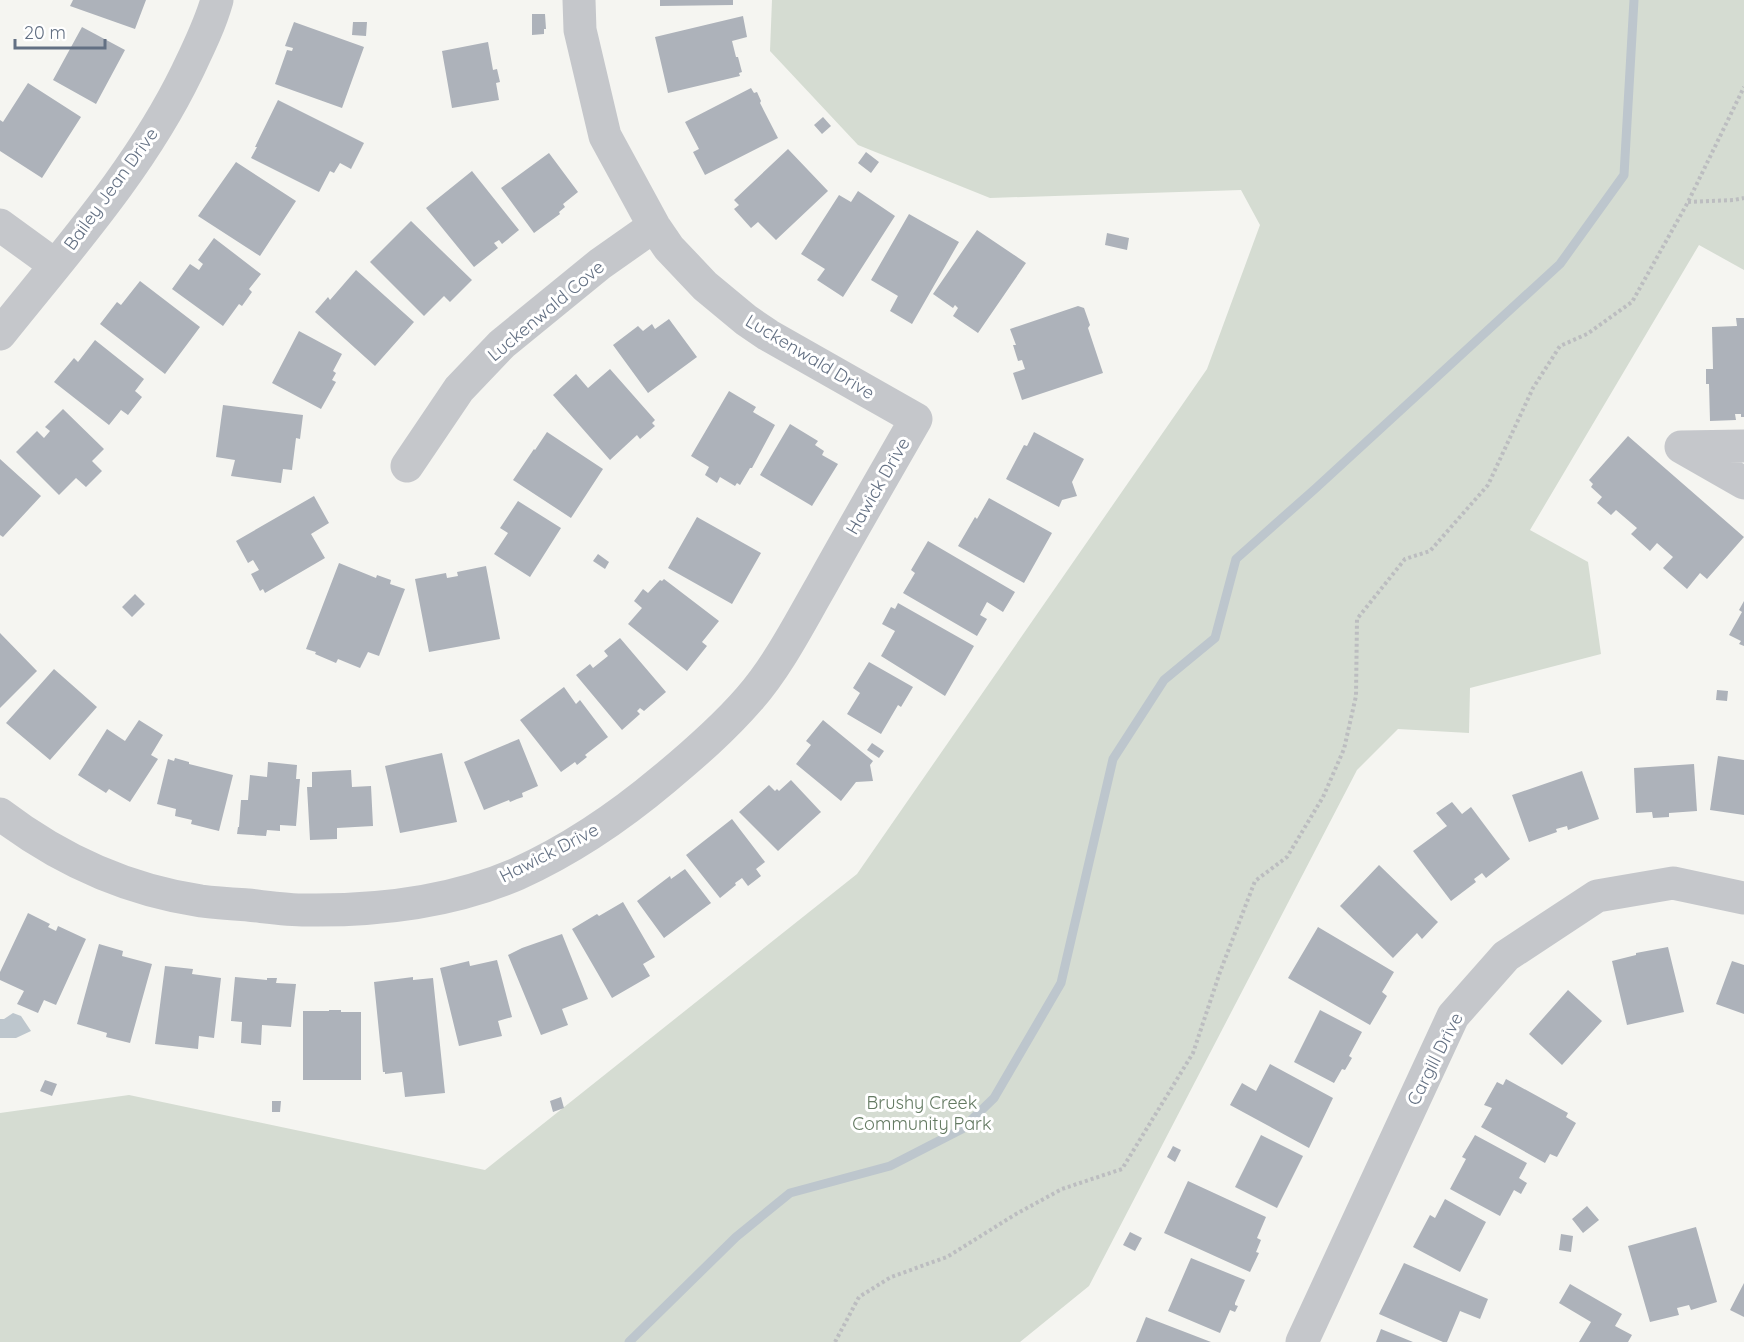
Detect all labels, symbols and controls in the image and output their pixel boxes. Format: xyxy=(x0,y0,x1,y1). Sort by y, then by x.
scale bar xyxy=(15,12,105,50)
text: 20 m xyxy=(24,21,66,44)
street label: Bailey Jean Drive xyxy=(58,123,163,254)
street label: Luckenwald Cove xyxy=(483,255,609,366)
street label: Luckenwald Drive xyxy=(742,309,879,404)
street label: Hawick Drive xyxy=(841,433,915,538)
street label: Hawick Drive xyxy=(495,818,602,887)
street label: Cargill Drive xyxy=(1401,1009,1468,1109)
park label: Brushy Creek Community Park xyxy=(852,1091,992,1135)

